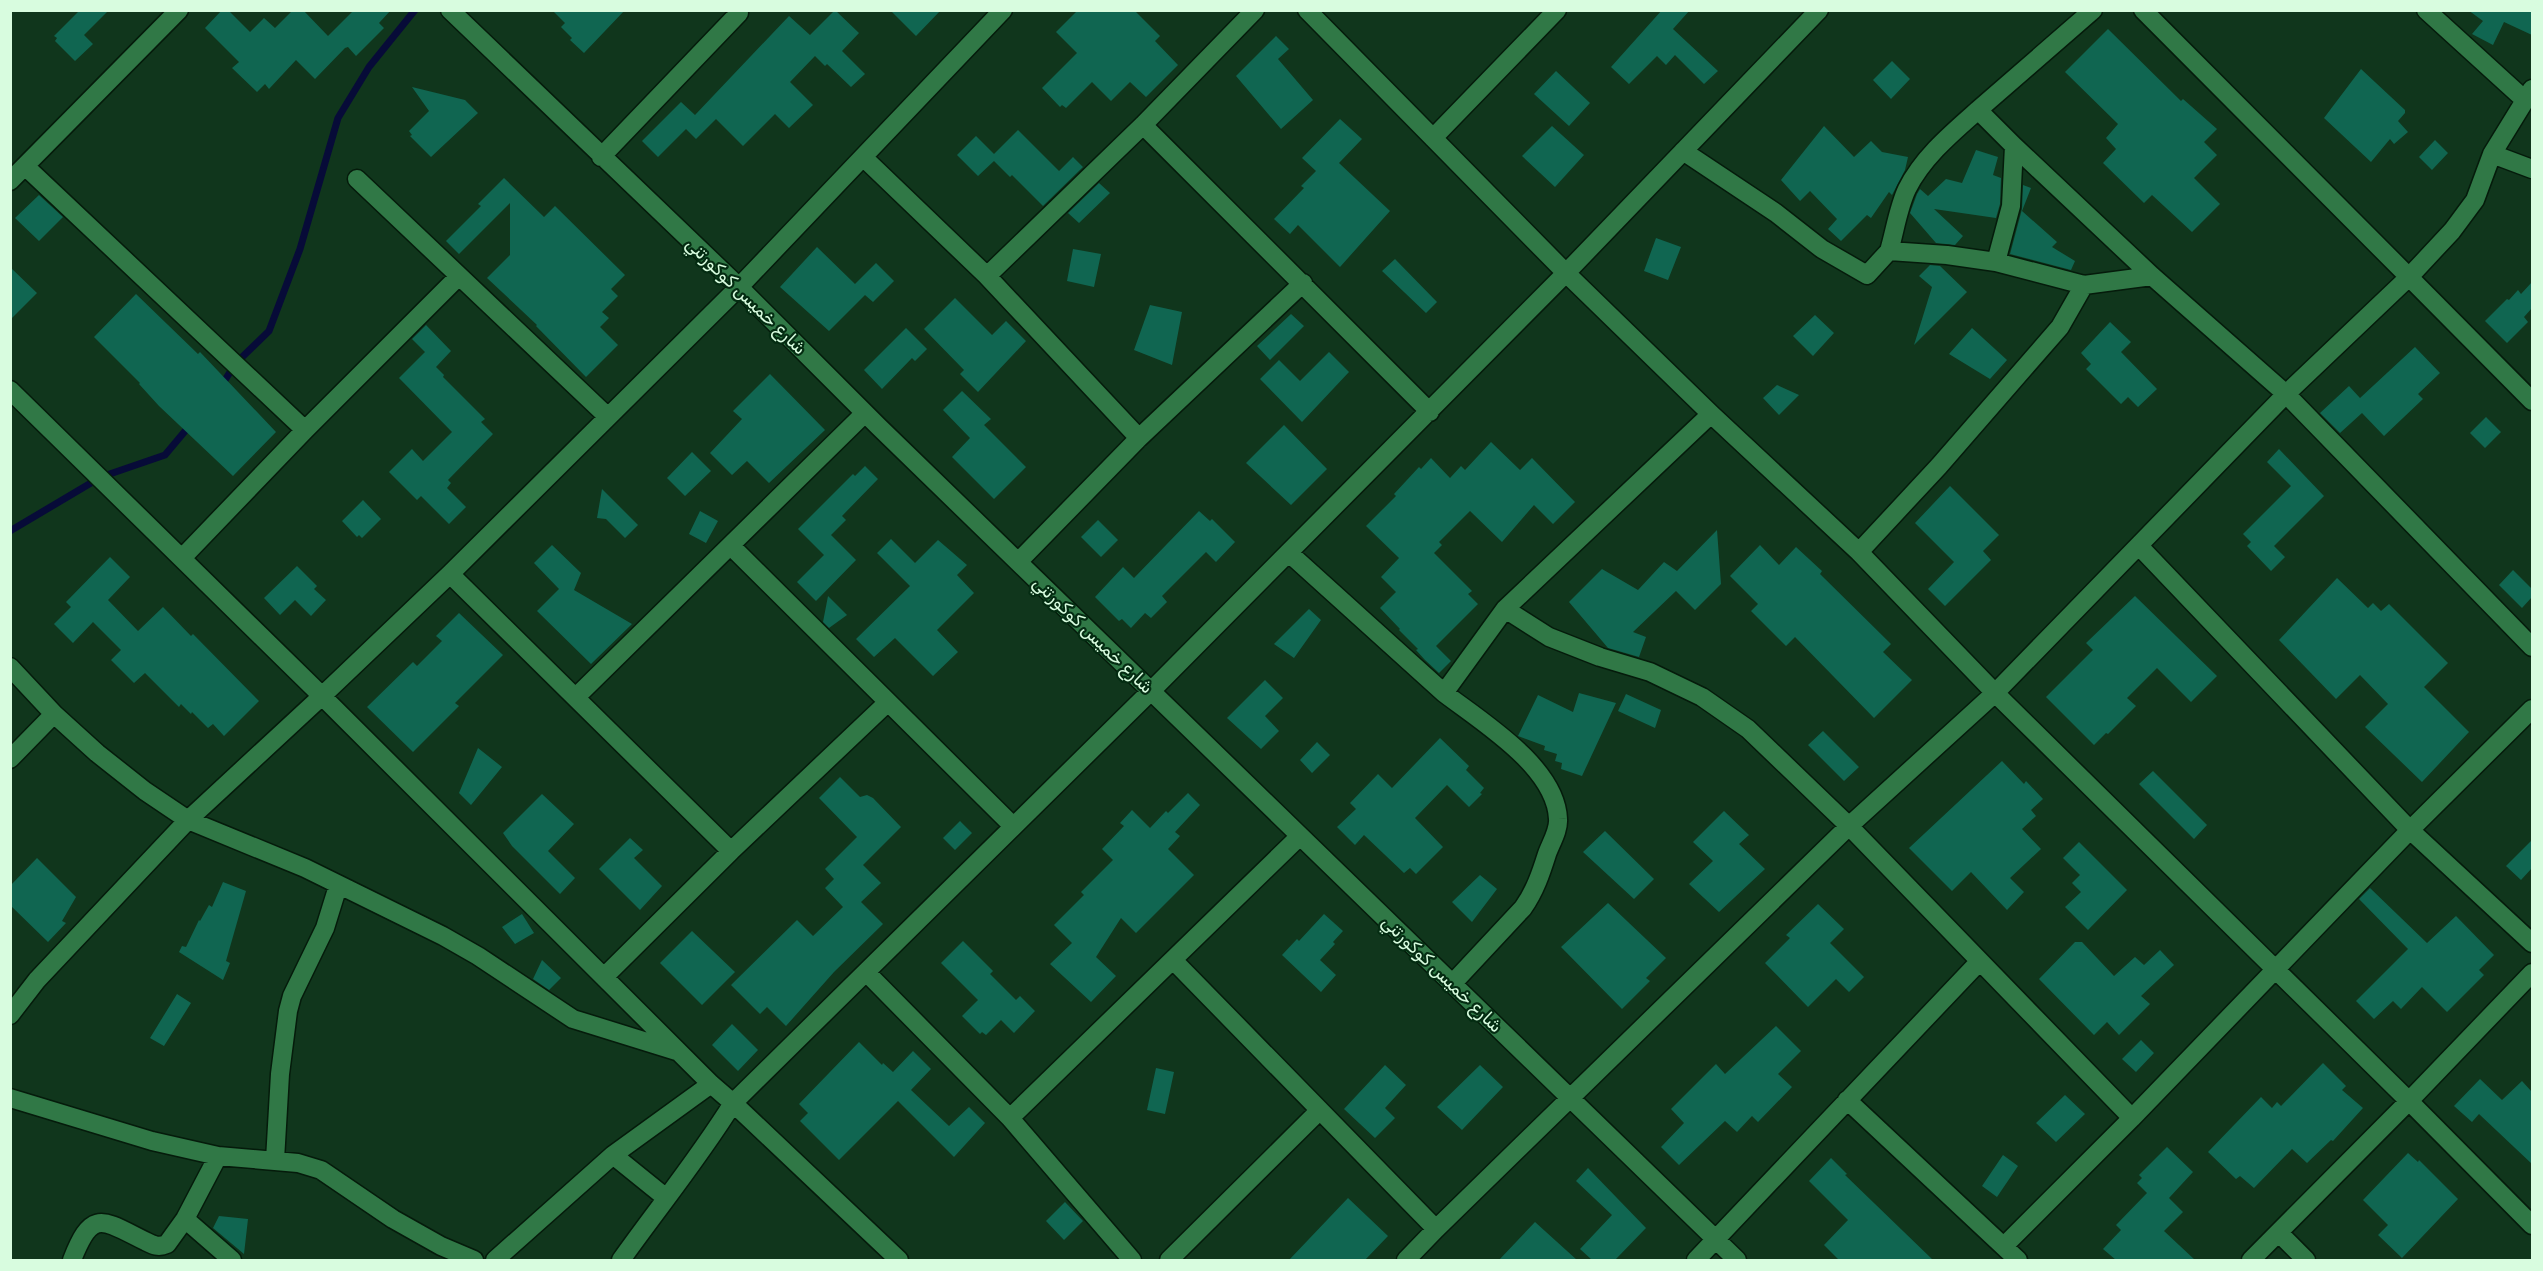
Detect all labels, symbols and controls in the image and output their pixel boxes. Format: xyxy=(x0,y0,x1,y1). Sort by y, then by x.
street label: شارع خميس كوكورتني xyxy=(680,233,811,361)
street label: شارع خميس كوكورتني xyxy=(1027,572,1158,700)
street label: شارع خميس كوكورتني xyxy=(1376,911,1507,1039)

